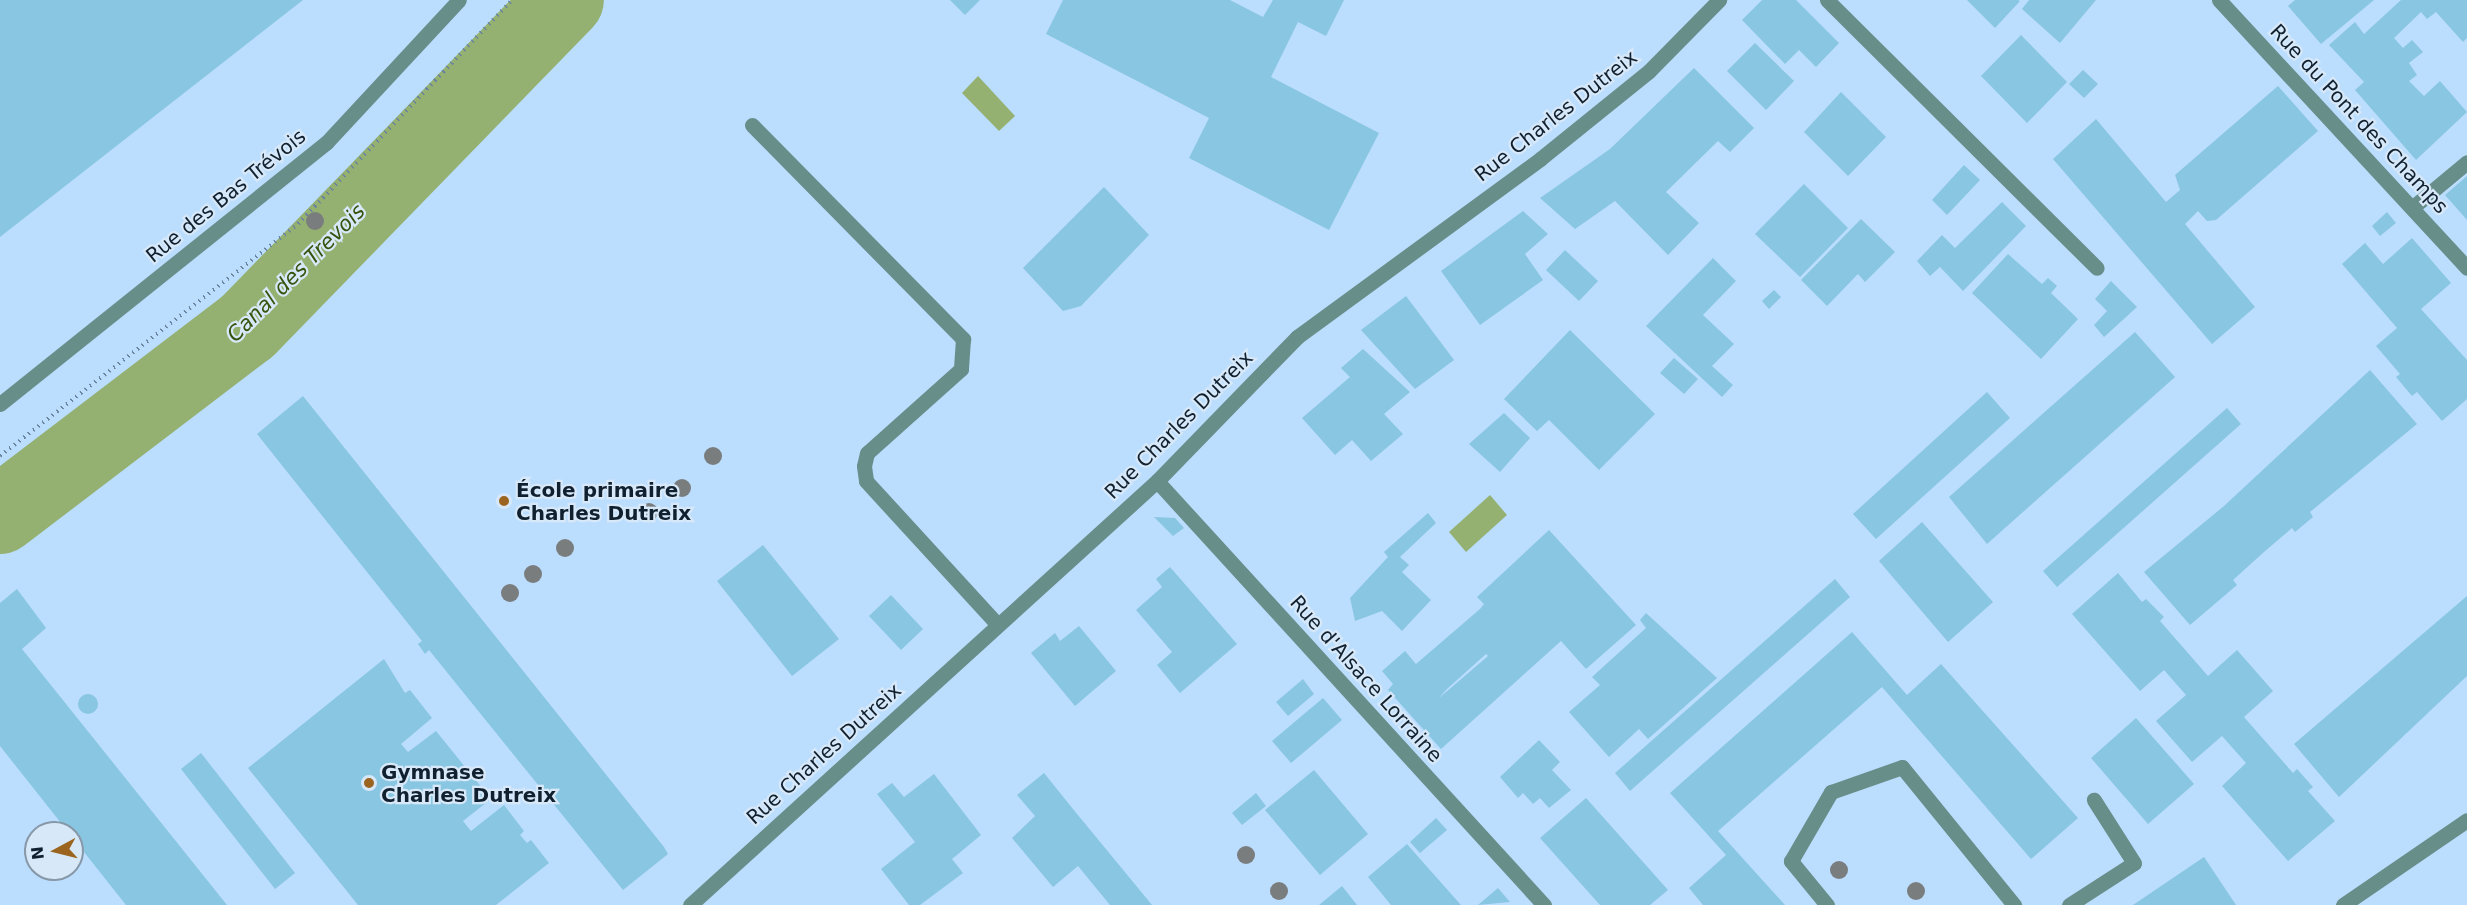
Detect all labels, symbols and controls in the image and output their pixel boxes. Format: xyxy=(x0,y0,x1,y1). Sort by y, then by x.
street label: Rue du Pont des Champs xyxy=(2265,19,2453,219)
street label: Rue Charles Dutreix xyxy=(1470,45,1642,187)
street label: Rue des Bas Trévois xyxy=(141,124,311,268)
water label: Canal des Trevois xyxy=(222,199,370,347)
street label: Rue Charles Dutreix xyxy=(1100,346,1258,504)
place label: École primaire Charles Dutreix xyxy=(516,478,691,525)
marker: École primaire Charles Dutreix xyxy=(497,494,511,508)
street label: Rue d'Alsace Lorraine xyxy=(1285,591,1447,767)
street label: Rue Charles Dutreix xyxy=(742,678,906,830)
place label: Gymnase Charles Dutreix xyxy=(381,760,556,807)
marker: Gymnase Charles Dutreix xyxy=(362,776,376,790)
north arrow xyxy=(24,821,84,881)
text: N xyxy=(27,845,48,861)

